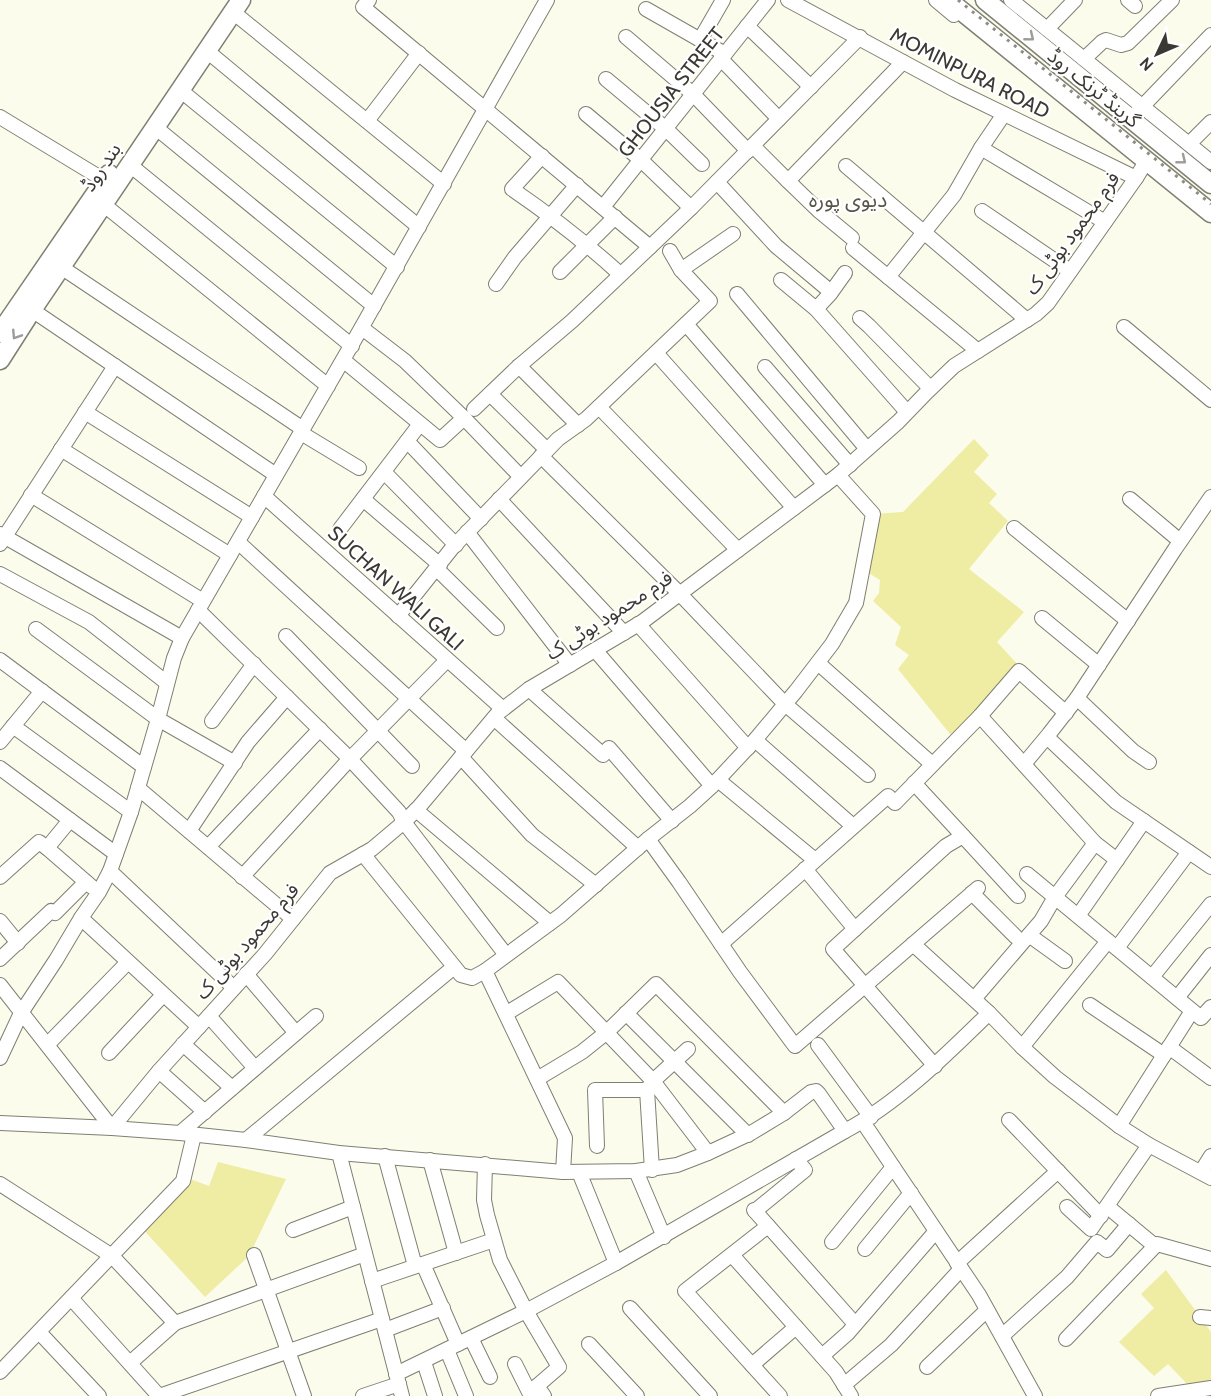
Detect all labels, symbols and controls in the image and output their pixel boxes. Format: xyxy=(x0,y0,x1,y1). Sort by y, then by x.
street label: GHOUSIA STREET xyxy=(613,22,729,162)
street label: MOMINPURA ROAD xyxy=(886,22,1054,124)
north arrow xyxy=(1127,24,1187,84)
one-way arrow xyxy=(1023,30,1034,41)
street label: گرینڈ ٹرنک روڈ xyxy=(1043,43,1146,133)
text: N xyxy=(1136,53,1157,75)
street label: بند روڈ xyxy=(76,138,126,196)
one-way arrow xyxy=(1175,153,1186,164)
street label: فرم محمود بوٹی ک xyxy=(1019,167,1127,301)
district label: دیوی پورہ xyxy=(809,187,887,213)
one-way arrow xyxy=(12,328,23,339)
street label: SUCHAN WALI GALI xyxy=(323,521,469,655)
street label: فرم محمود بوٹی ک xyxy=(541,565,678,667)
street label: فرم محمود بوٹی ک xyxy=(190,878,306,1006)

